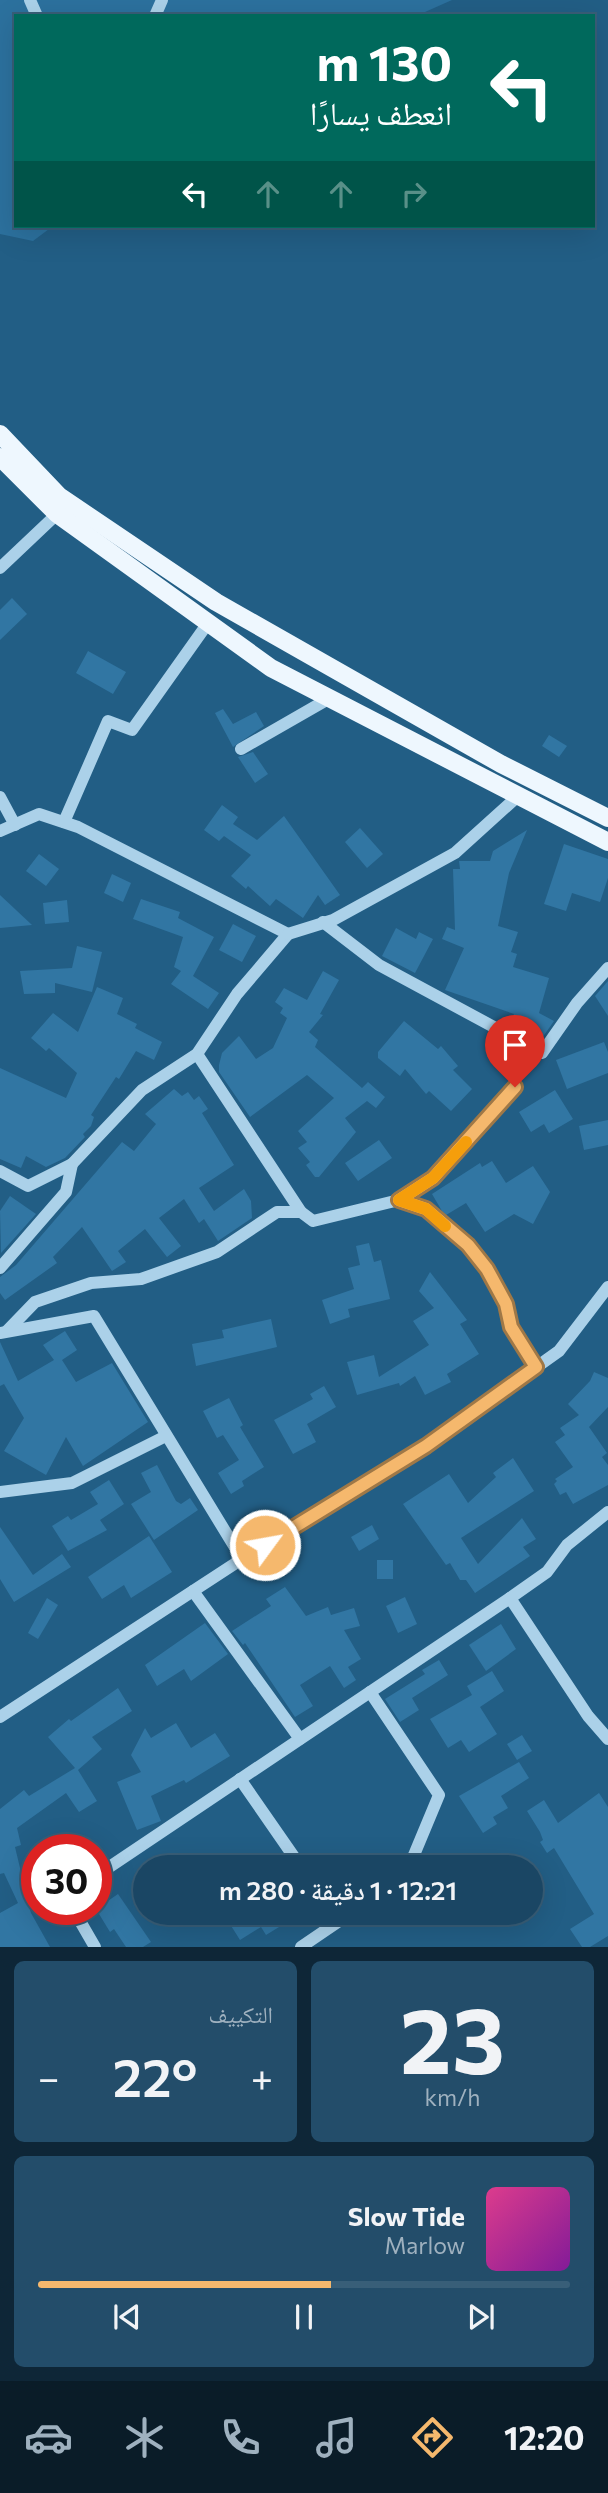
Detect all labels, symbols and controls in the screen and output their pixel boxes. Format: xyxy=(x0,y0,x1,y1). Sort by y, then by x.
text: 130 m xyxy=(317,31,452,91)
icon: left xyxy=(476,42,567,133)
text: انعطف يسارًا xyxy=(310,92,452,132)
icon: left xyxy=(176,175,214,213)
icon: ahead xyxy=(249,175,287,213)
icon: ahead xyxy=(322,175,360,213)
icon: right xyxy=(395,175,433,213)
pin xyxy=(485,1015,545,1087)
icon: arrive xyxy=(496,1026,534,1064)
position arrow xyxy=(228,1508,302,1582)
speed limit sign: 30 xyxy=(21,1834,112,1925)
text: 12:21 · 1 دقيقة · 280 m xyxy=(219,1874,457,1905)
text: 23 xyxy=(400,1981,505,2093)
text: التكييف xyxy=(208,2000,273,2028)
text: 22° xyxy=(113,2044,197,2108)
text: − xyxy=(38,2053,60,2100)
text: + xyxy=(251,2053,273,2100)
text: km/h xyxy=(425,2083,480,2111)
text: Slow Tide xyxy=(348,2200,465,2231)
text: Marlow xyxy=(384,2231,465,2259)
icon: previous xyxy=(108,2298,146,2336)
icon: pause xyxy=(285,2298,323,2336)
icon: next xyxy=(462,2298,500,2336)
icon: car xyxy=(24,2413,73,2462)
icon: climate xyxy=(120,2413,169,2462)
icon: phone xyxy=(216,2413,265,2462)
icon: music xyxy=(312,2413,361,2462)
icon: directions xyxy=(408,2413,457,2462)
text: 12:20 xyxy=(504,2417,584,2457)

